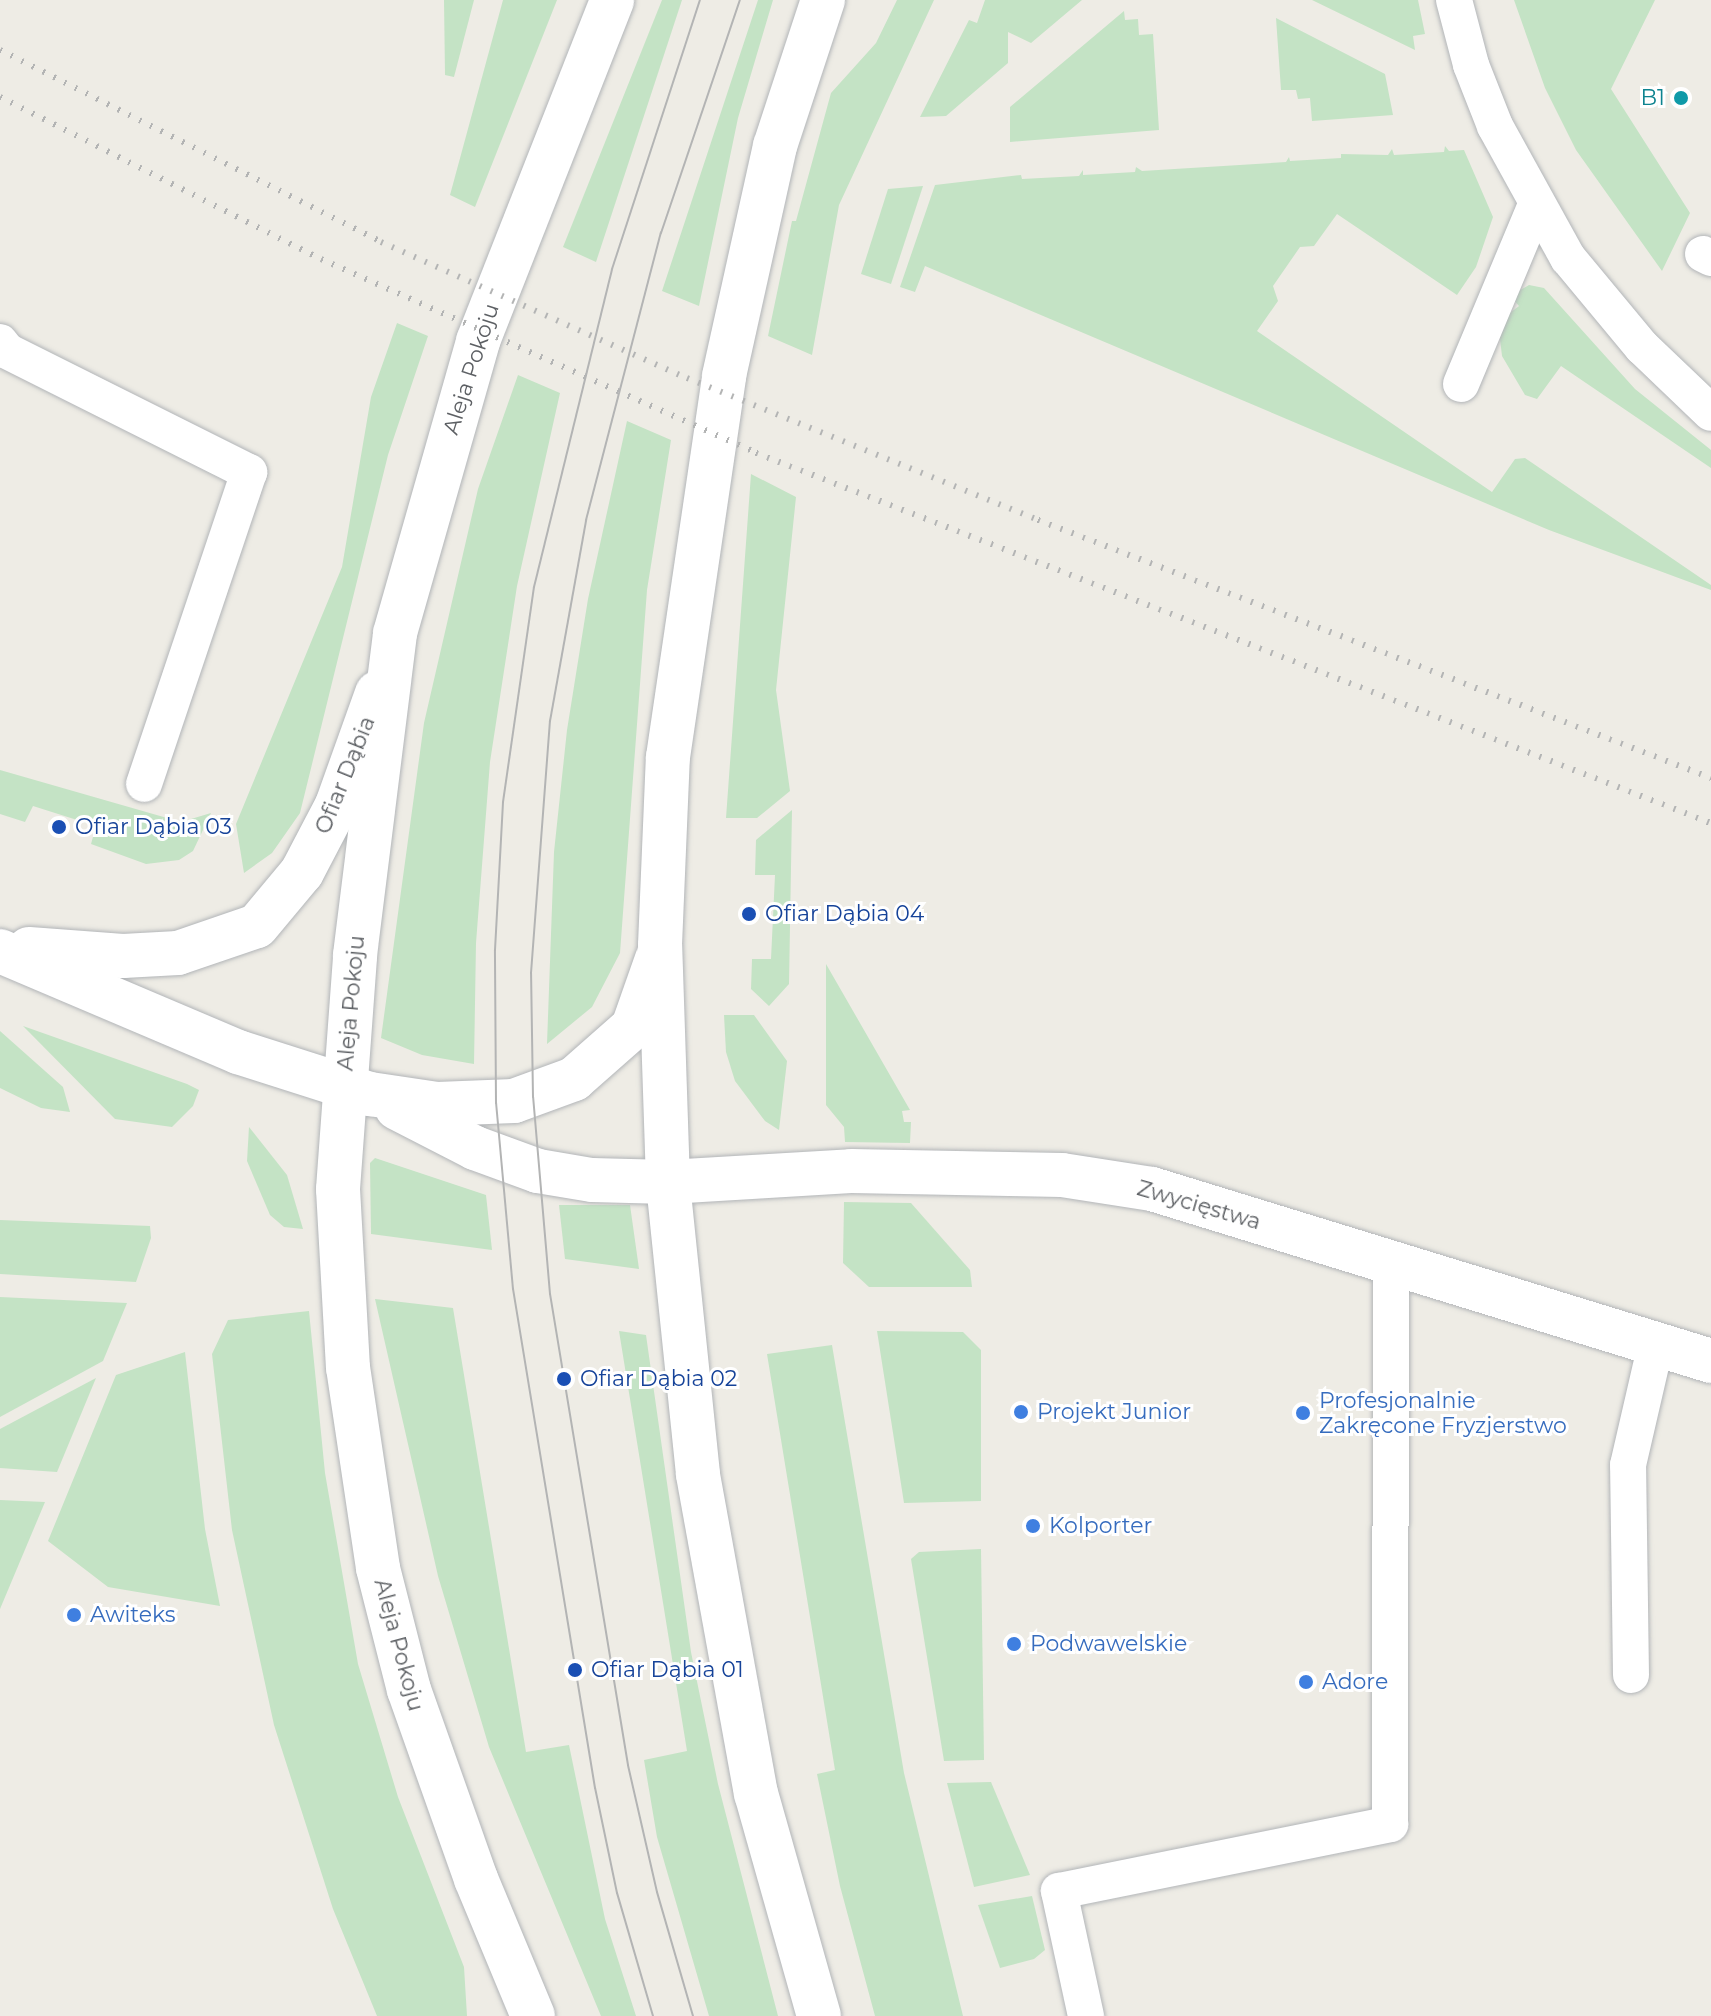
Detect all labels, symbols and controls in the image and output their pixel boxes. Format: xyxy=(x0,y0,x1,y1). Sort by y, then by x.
place label: B1 xyxy=(1640,85,1665,111)
marker: B1 xyxy=(1672,89,1690,107)
street label: Aleja Pokoju xyxy=(437,300,505,438)
street label: Ofiar Dąbia xyxy=(309,712,381,838)
place label: Ofiar Dąbia 03 xyxy=(75,814,232,840)
marker: Ofiar Dąbia 03 xyxy=(50,818,68,836)
place label: Ofiar Dąbia 04 xyxy=(765,901,924,927)
marker: Ofiar Dąbia 04 xyxy=(740,905,758,923)
street label: Aleja Pokoju xyxy=(332,934,370,1072)
street label: Zwycięstwa xyxy=(1134,1175,1264,1235)
place label: Ofiar Dąbia 02 xyxy=(580,1366,737,1392)
marker: Ofiar Dąbia 02 xyxy=(555,1370,573,1388)
place label: Profesjonalnie Zakręcone Fryzjerstwo xyxy=(1319,1387,1567,1438)
place label: Projekt Junior xyxy=(1037,1399,1191,1425)
marker: Projekt Junior xyxy=(1012,1403,1030,1421)
marker: Profesjonalnie Zakręcone Fryzjerstwo xyxy=(1294,1404,1312,1422)
place label: Kolporter xyxy=(1049,1513,1152,1539)
marker: Kolporter xyxy=(1024,1517,1042,1535)
street label: Aleja Pokoju xyxy=(369,1576,429,1714)
place label: Awiteks xyxy=(90,1602,176,1628)
marker: Awiteks xyxy=(65,1606,83,1624)
place label: Podwawelskie xyxy=(1030,1631,1187,1657)
marker: Podwawelskie xyxy=(1005,1635,1023,1653)
place label: Ofiar Dąbia 01 xyxy=(591,1657,744,1683)
marker: Ofiar Dąbia 01 xyxy=(566,1661,584,1679)
place label: Adore xyxy=(1322,1669,1388,1695)
marker: Adore xyxy=(1297,1673,1315,1691)

